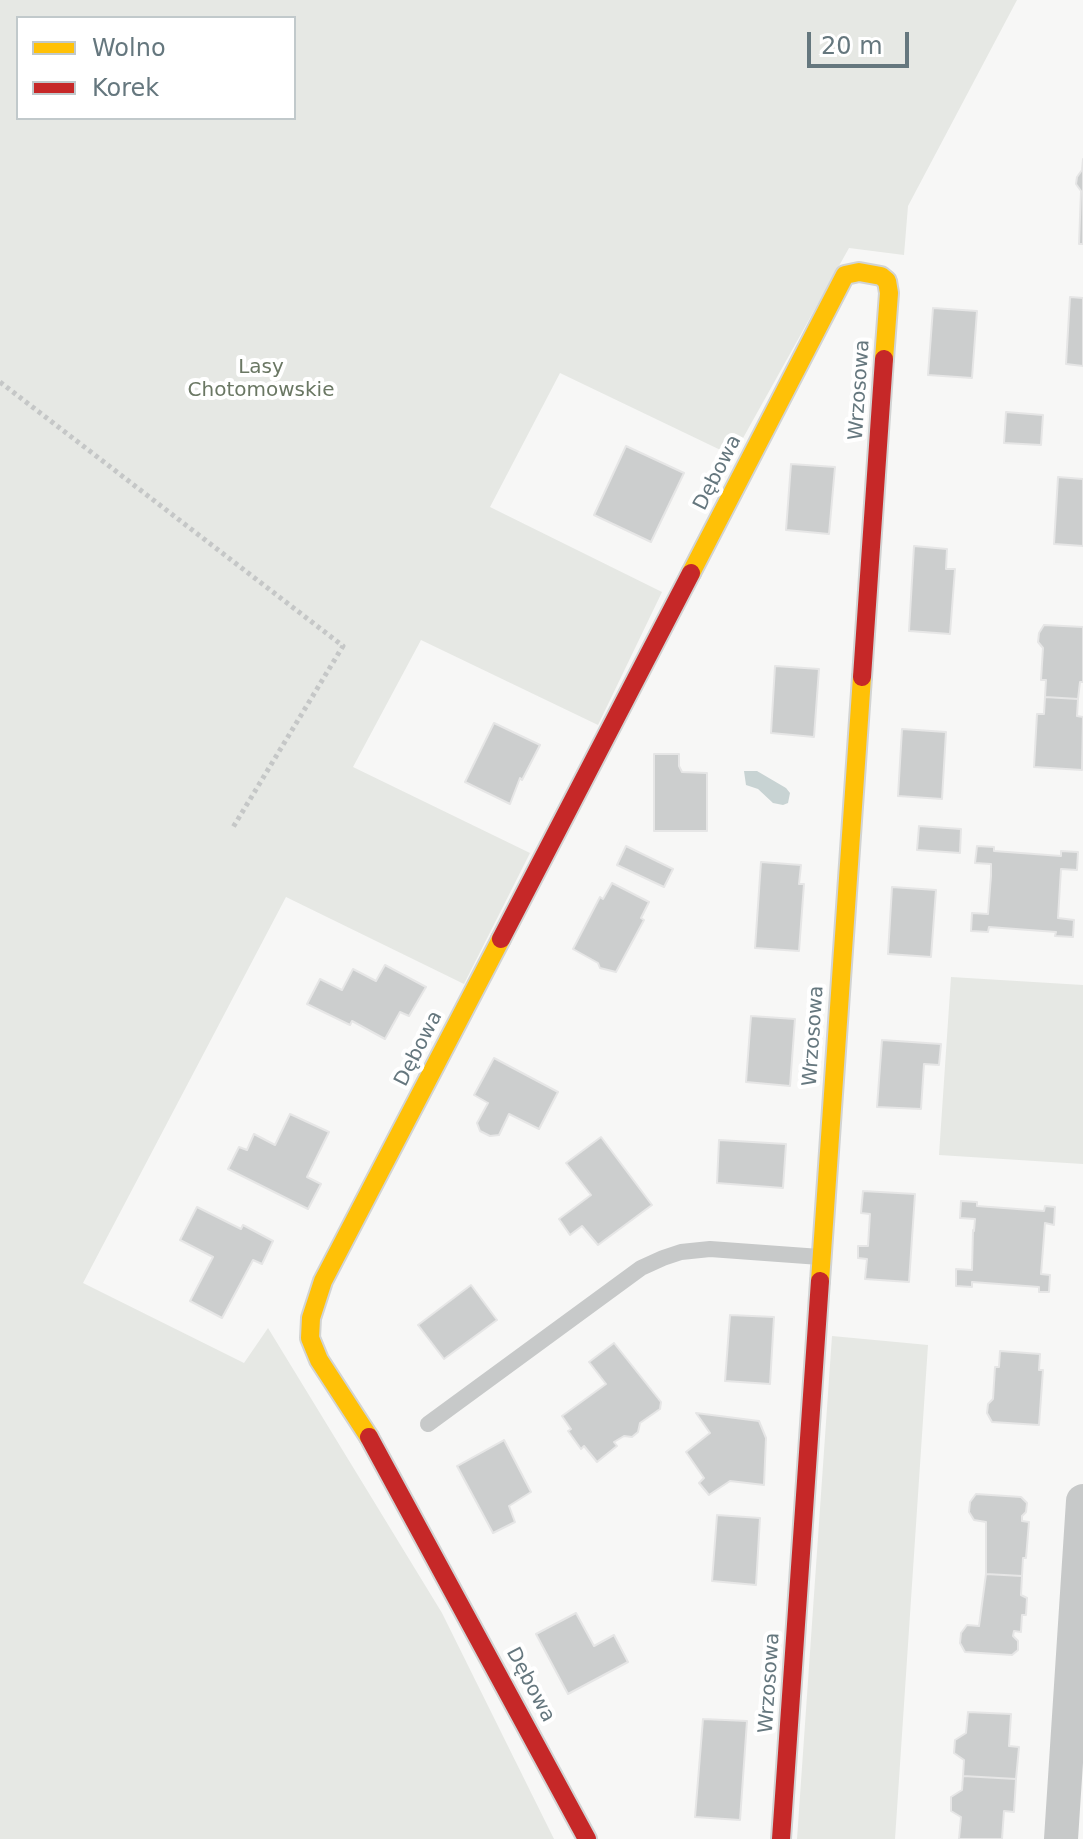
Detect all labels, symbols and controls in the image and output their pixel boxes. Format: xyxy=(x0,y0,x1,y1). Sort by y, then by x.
legend xyxy=(16,16,296,120)
scale bar xyxy=(811,16,913,66)
text: 20 m xyxy=(821,32,883,60)
text: Wolno xyxy=(92,34,166,62)
text: Korek xyxy=(92,74,159,102)
street label: Wrzosowa xyxy=(845,339,875,441)
park label: Lasy Chotomowskie xyxy=(188,356,334,403)
street label: Dębowa xyxy=(689,431,747,515)
street label: Wrzosowa xyxy=(799,985,829,1087)
street label: Dębowa xyxy=(390,1007,448,1091)
street label: Wrzosowa xyxy=(755,1632,785,1734)
street label: Dębowa xyxy=(500,1643,560,1727)

